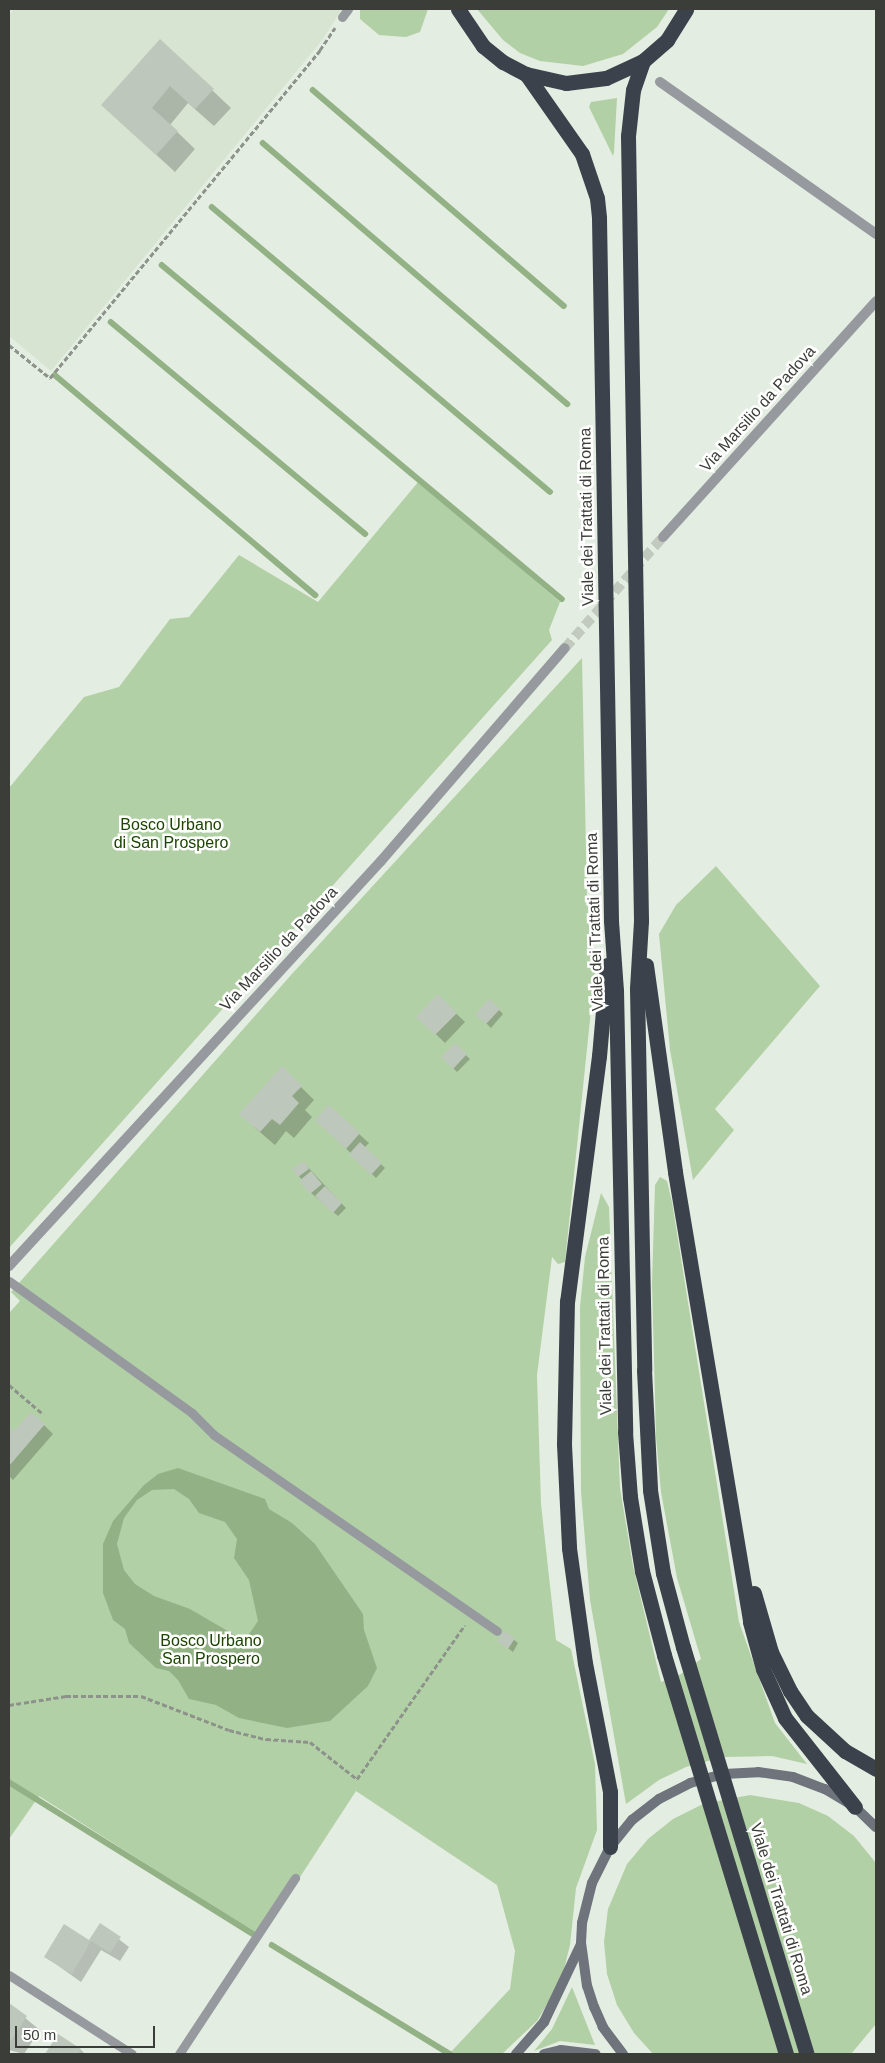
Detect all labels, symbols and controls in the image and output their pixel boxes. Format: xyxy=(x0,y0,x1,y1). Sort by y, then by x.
street label: Via Marsilio da Padova xyxy=(696,342,820,476)
street label: Viale dei Trattati di Roma xyxy=(576,427,598,607)
park label: Bosco Urbano di San Prospero xyxy=(114,815,228,853)
street label: Viale dei Trattati di Roma xyxy=(582,832,608,1012)
street label: Via Marsilio da Padova xyxy=(216,883,342,1015)
street label: Viale dei Trattati di Roma xyxy=(594,1236,616,1416)
park label: Bosco Urbano San Prospero xyxy=(160,1631,262,1669)
street label: Viale dei Trattati di Roma xyxy=(746,1821,816,1997)
scale bar xyxy=(18,2016,158,2048)
text: 50 m xyxy=(23,2026,56,2043)

